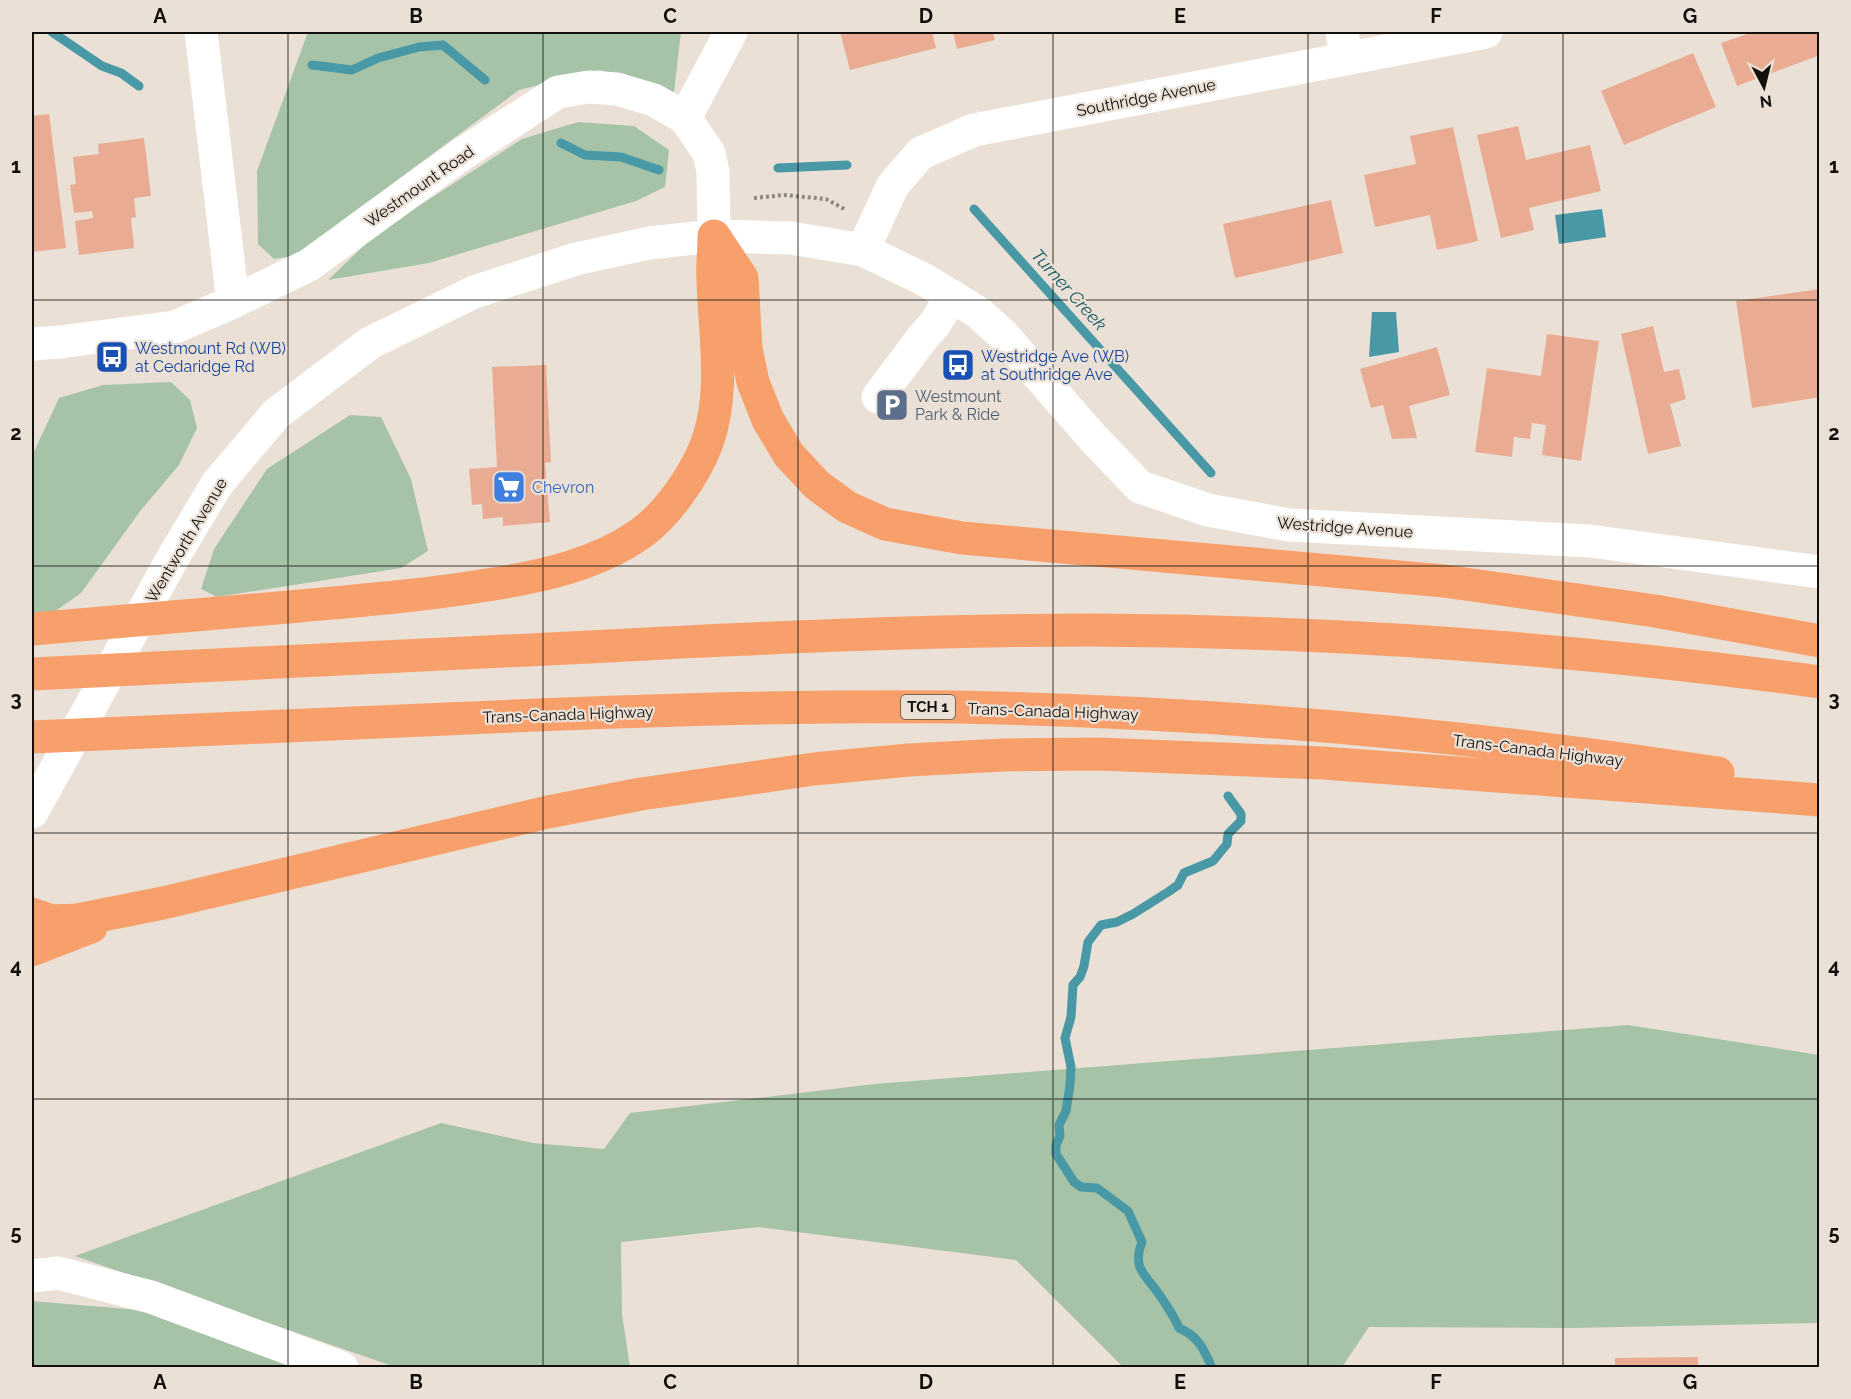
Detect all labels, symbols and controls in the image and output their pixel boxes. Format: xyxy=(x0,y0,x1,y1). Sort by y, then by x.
text: A xyxy=(153,4,167,28)
text: B xyxy=(409,4,423,28)
text: C xyxy=(663,4,677,28)
text: D xyxy=(919,4,933,28)
text: E xyxy=(1174,4,1186,28)
text: F xyxy=(1430,4,1442,28)
text: G xyxy=(1683,4,1697,28)
north arrow xyxy=(1734,57,1794,117)
street label: Southridge Avenue xyxy=(1075,75,1217,120)
text: N xyxy=(1759,91,1773,112)
street label: Westmount Road xyxy=(361,142,478,231)
text: 1 xyxy=(11,154,21,178)
text: 1 xyxy=(1829,154,1839,178)
water label: Turner Creek xyxy=(1027,245,1112,335)
bus stop icon: Westmount Rd (WB) at Cedaridge Rd xyxy=(94,339,130,375)
place label: Westmount Rd (WB) at Cedaridge Rd xyxy=(135,339,286,376)
bus stop icon: Westridge Ave (WB) at Southridge Ave xyxy=(940,347,976,383)
place label: Westridge Ave (WB) at Southridge Ave xyxy=(981,347,1129,384)
parking icon: Westmount Park & Ride xyxy=(874,387,910,423)
place label: Westmount Park & Ride xyxy=(915,387,1002,424)
text: 2 xyxy=(10,421,22,445)
text: 2 xyxy=(1828,421,1840,445)
supermarket icon: Chevron xyxy=(491,469,527,505)
street label: Wentworth Avenue xyxy=(142,475,231,606)
place label: Chevron xyxy=(532,478,594,497)
street label: Westridge Avenue xyxy=(1276,513,1414,542)
text: 3 xyxy=(10,687,22,711)
text: 3 xyxy=(1828,687,1840,711)
road number: TCH 1 xyxy=(901,695,955,719)
street label: Trans-Canada Highway xyxy=(967,699,1139,724)
street label: Trans-Canada Highway xyxy=(482,702,654,727)
street label: Trans-Canada Highway xyxy=(1452,731,1624,770)
text: 4 xyxy=(10,954,22,978)
text: 4 xyxy=(1828,954,1840,978)
text: 5 xyxy=(10,1221,22,1245)
text: 5 xyxy=(1828,1221,1840,1245)
text: A xyxy=(153,1370,167,1394)
text: B xyxy=(409,1370,423,1394)
text: C xyxy=(663,1370,677,1394)
text: D xyxy=(919,1370,933,1394)
text: E xyxy=(1174,1370,1186,1394)
text: F xyxy=(1430,1370,1442,1394)
text: G xyxy=(1683,1370,1697,1394)

